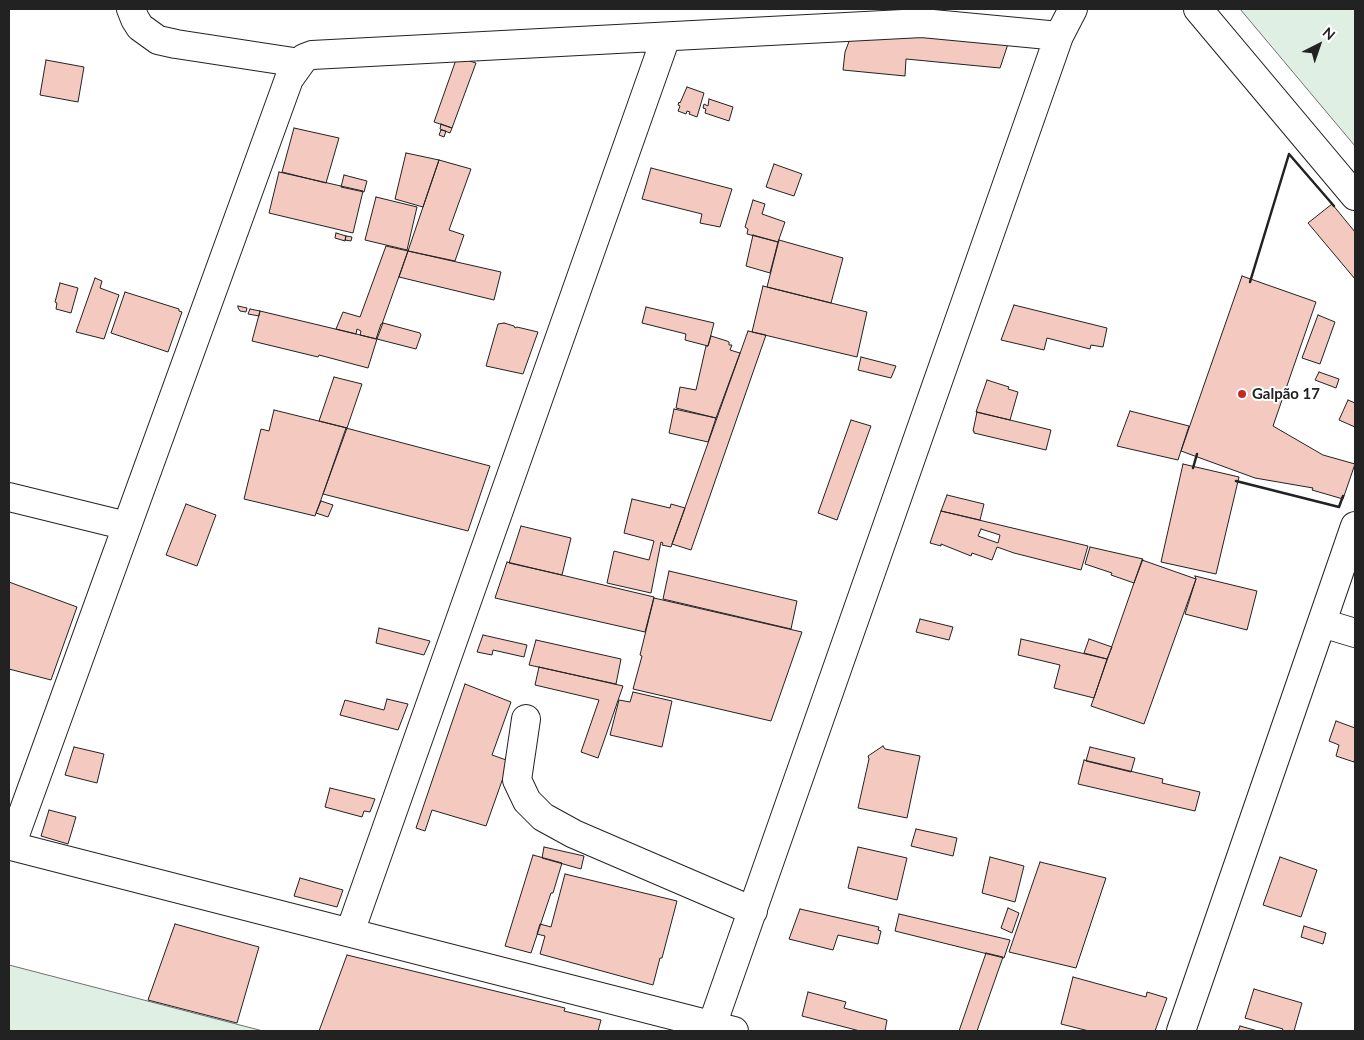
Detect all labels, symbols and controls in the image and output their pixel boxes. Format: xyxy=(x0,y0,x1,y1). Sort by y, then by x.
north arrow xyxy=(1294,20,1344,70)
text: N xyxy=(1320,23,1339,43)
place label: Galpão 17 xyxy=(1252,385,1320,403)
marker: Galpão 17 xyxy=(1236,388,1248,400)

